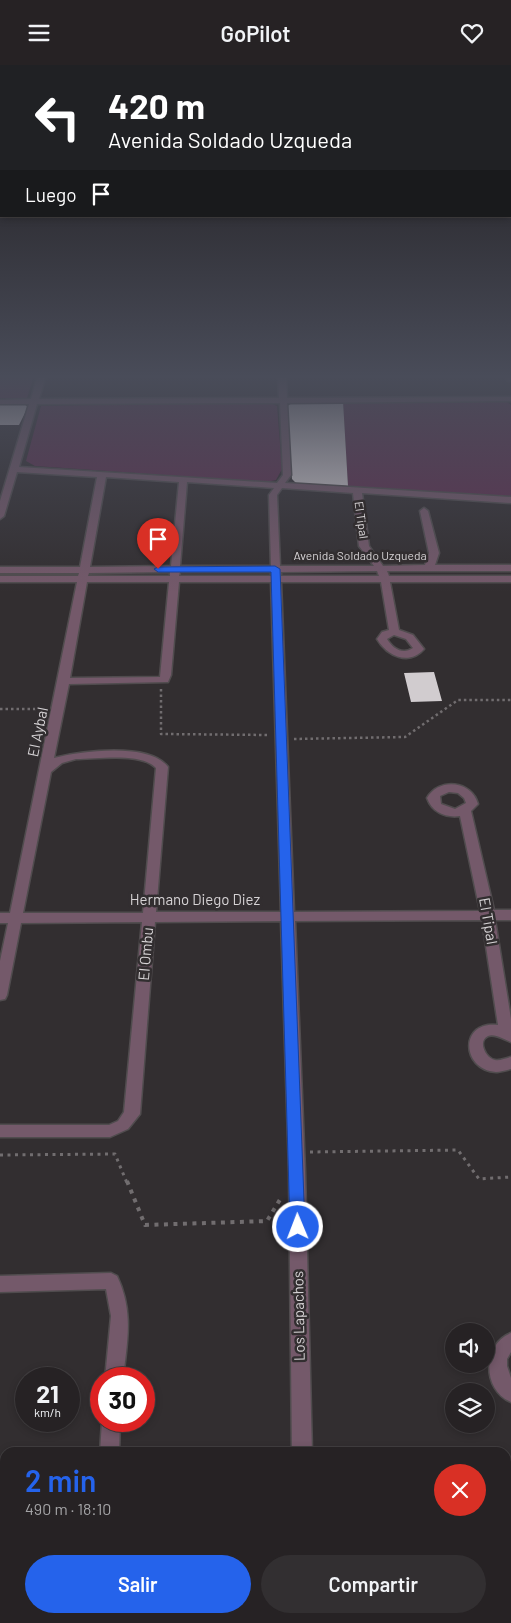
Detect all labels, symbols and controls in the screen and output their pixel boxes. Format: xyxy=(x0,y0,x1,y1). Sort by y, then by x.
icon: menu xyxy=(25,19,53,47)
icon: heart xyxy=(458,19,486,47)
text: GoPilot xyxy=(221,20,290,46)
text: 420 m xyxy=(108,84,205,126)
icon: left xyxy=(25,85,90,150)
text: Avenida Soldado Uzqueda xyxy=(108,126,352,152)
icon: arrive xyxy=(87,180,115,208)
text: Luego xyxy=(25,183,77,206)
street label: El Tipal xyxy=(352,500,372,539)
pin xyxy=(137,518,179,569)
icon: arrive xyxy=(144,525,172,553)
street label: Avenida Soldado Uzqueda xyxy=(293,548,427,562)
street label: El Aybal xyxy=(23,705,51,758)
street label: Hermano Diego Diez xyxy=(130,890,261,908)
street label: El Tipal xyxy=(476,896,502,946)
street label: El Ombu xyxy=(134,926,156,981)
position arrow xyxy=(271,1200,323,1252)
street label: Los Lapachos xyxy=(288,1271,308,1361)
map controls xyxy=(445,1323,495,1433)
button: sound xyxy=(445,1323,495,1373)
speed limit sign: 30 xyxy=(90,1367,155,1432)
text: 21 xyxy=(36,1378,59,1408)
button: layers xyxy=(445,1383,495,1433)
text: km/h xyxy=(34,1405,61,1419)
text: 2 min xyxy=(25,1462,96,1498)
button: close xyxy=(434,1464,486,1516)
text: 490 m · 18:10 xyxy=(25,1499,111,1518)
button: Salir xyxy=(25,1555,251,1613)
button: Compartir xyxy=(261,1555,486,1613)

